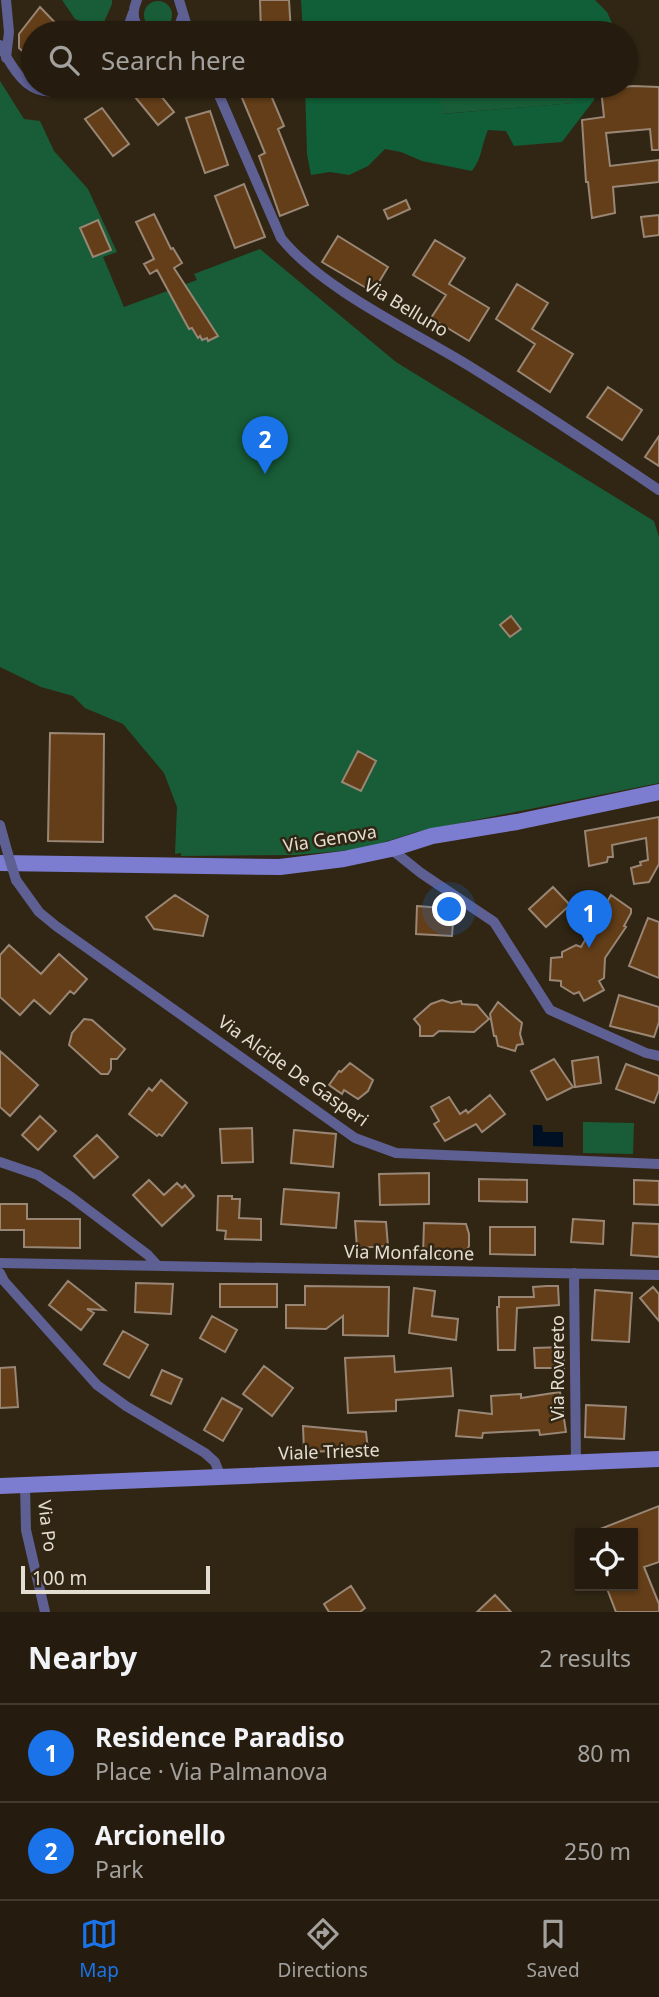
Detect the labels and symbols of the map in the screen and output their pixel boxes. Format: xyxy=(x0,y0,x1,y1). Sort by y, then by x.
street label: Via Belluno xyxy=(360,273,453,342)
pin: 2 xyxy=(242,416,288,474)
street label: Via Genova xyxy=(281,819,378,857)
pin: 1 xyxy=(566,890,612,948)
your location xyxy=(432,892,466,926)
street label: Via Alcide De Gasperi xyxy=(214,1009,374,1131)
street label: Via Monfalcone xyxy=(344,1239,474,1265)
street label: Via Rovereto xyxy=(545,1315,569,1421)
street label: Viale Trieste xyxy=(278,1437,380,1465)
street label: Via Po xyxy=(33,1499,63,1553)
scale bar xyxy=(21,1563,210,1595)

